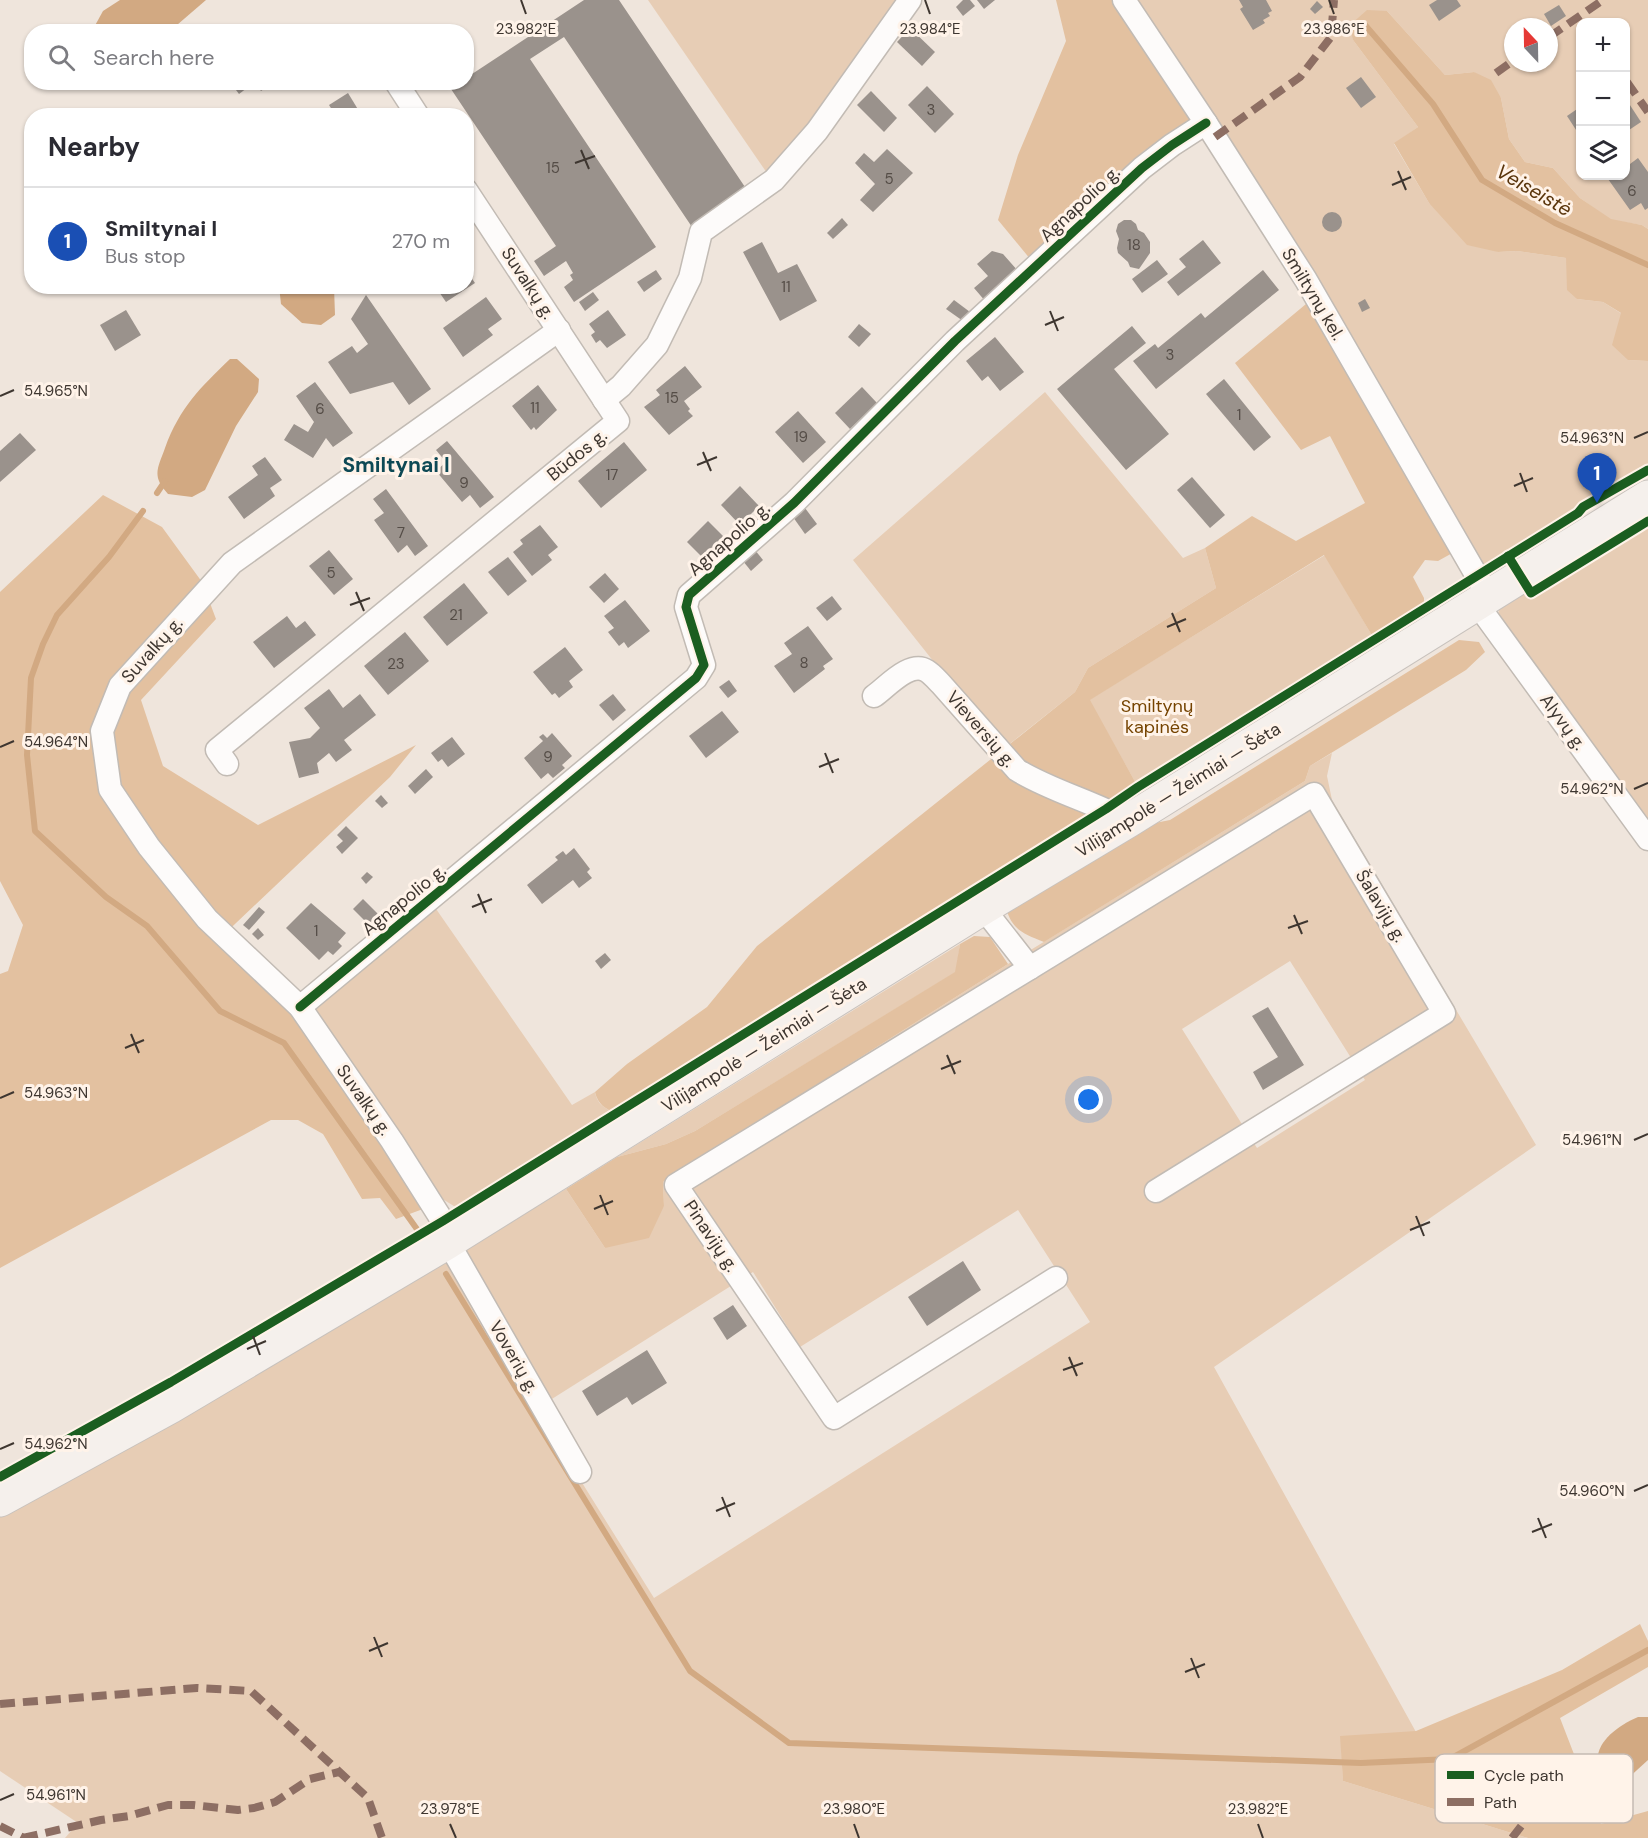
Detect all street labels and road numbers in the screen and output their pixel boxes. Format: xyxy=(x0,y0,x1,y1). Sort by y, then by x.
street label: Agnapolio g. xyxy=(1035,161,1125,247)
street label: Suvalkų g. xyxy=(496,242,560,324)
street label: Smiltynų kel. xyxy=(1276,243,1350,345)
street label: Būdos g. xyxy=(542,423,612,487)
street label: Agnapolio g. xyxy=(683,497,775,581)
street label: Suvalkų g. xyxy=(116,612,188,688)
street label: Vieversių g. xyxy=(941,686,1021,772)
street label: Alyvų g. xyxy=(1534,689,1592,755)
street label: Vilijampolė — Žeimiai — Šėta xyxy=(1071,717,1285,863)
street label: Agnapolio g. xyxy=(357,859,451,941)
street label: Šalavijų g. xyxy=(1350,865,1412,947)
street label: Vilijampolė — Žeimiai — Šėta xyxy=(657,972,871,1118)
street label: Suvalkų g. xyxy=(331,1060,397,1140)
street label: Pinavijų g. xyxy=(678,1196,744,1276)
street label: Voverių g. xyxy=(484,1316,544,1398)

